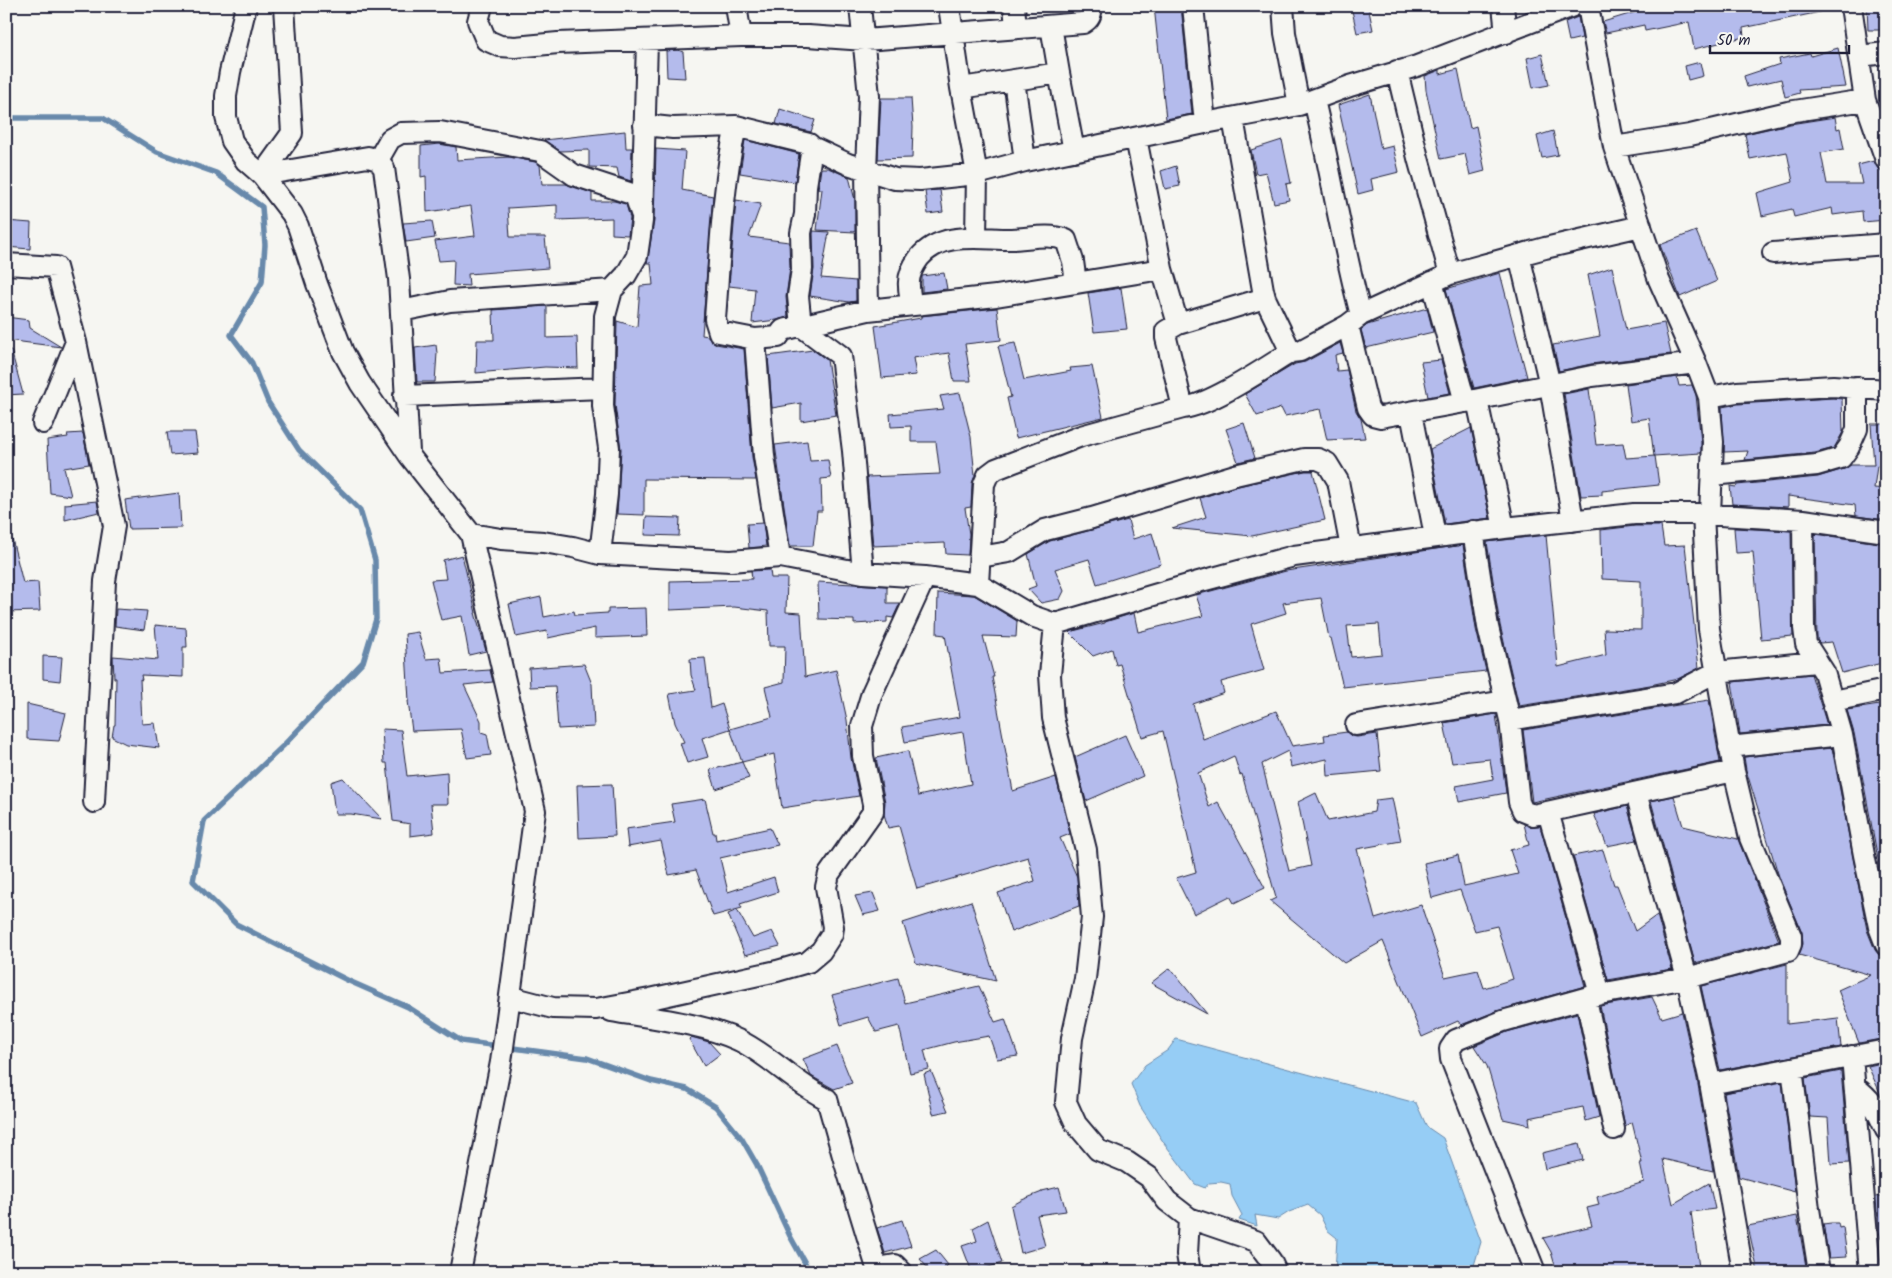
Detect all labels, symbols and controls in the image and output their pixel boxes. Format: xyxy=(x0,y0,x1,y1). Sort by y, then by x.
scale bar xyxy=(1710,22,1848,54)
text: 50 m xyxy=(1717,29,1751,53)

